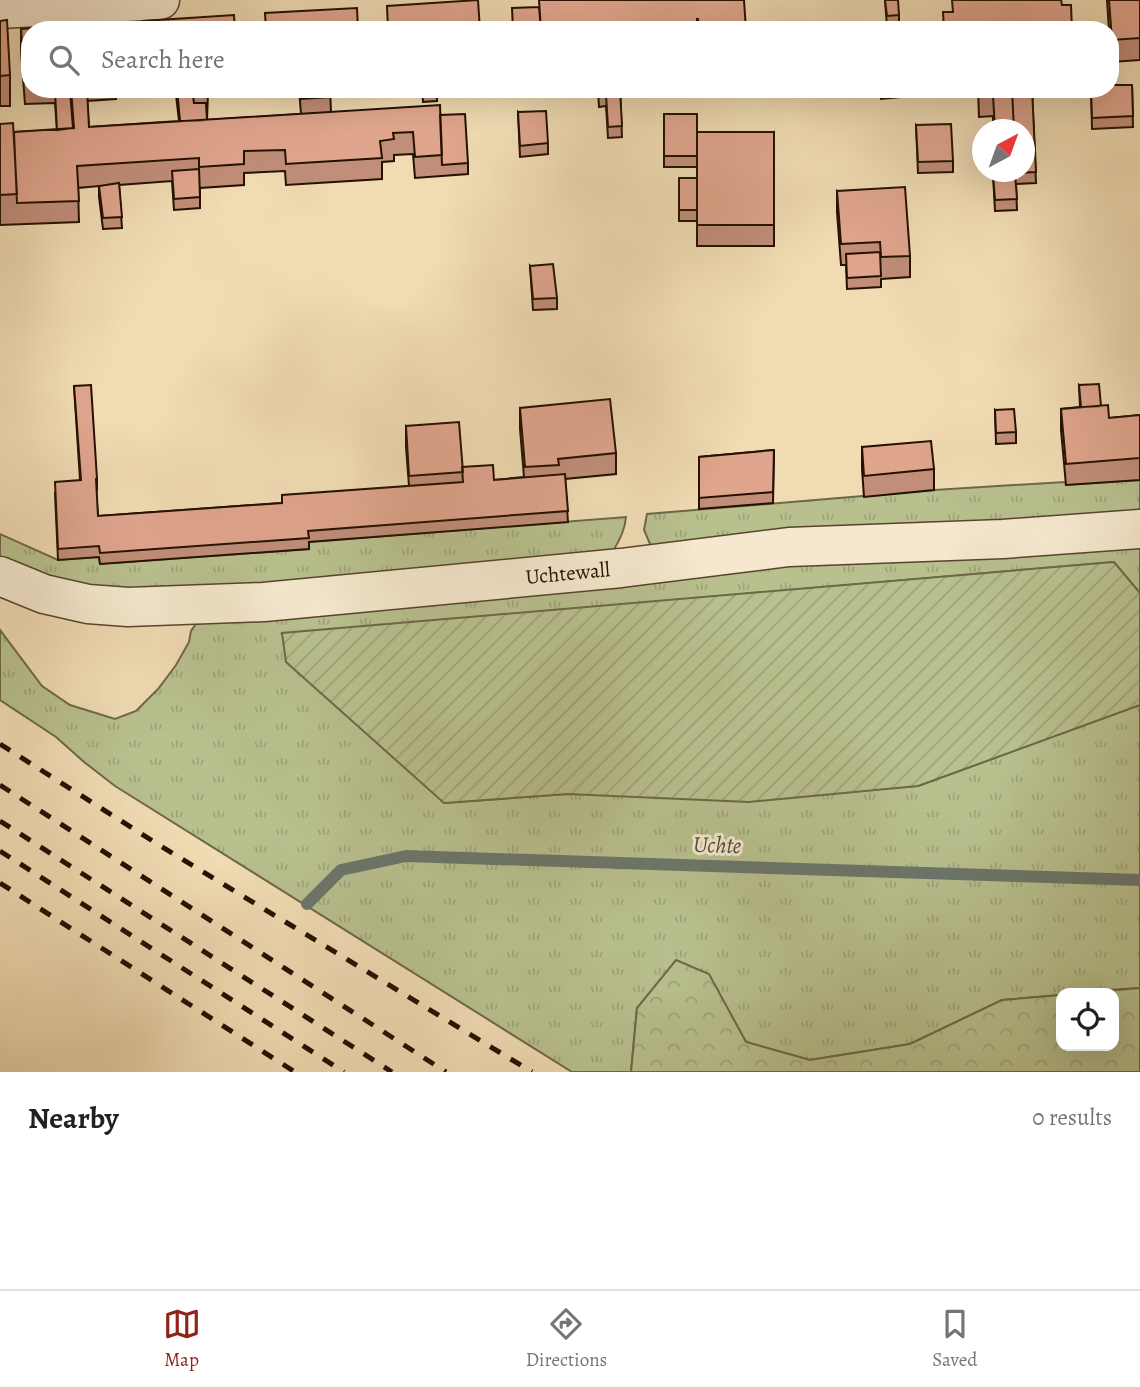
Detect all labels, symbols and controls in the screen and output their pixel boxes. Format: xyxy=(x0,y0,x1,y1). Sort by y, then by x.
search box xyxy=(21,21,1119,98)
icon: search xyxy=(45,41,83,79)
text: Search here xyxy=(101,42,225,77)
north arrow xyxy=(972,119,1035,182)
street label: Uchtewall xyxy=(524,555,611,591)
water label: Uchte xyxy=(692,829,742,861)
map controls xyxy=(1056,988,1119,1051)
button: locate xyxy=(1056,988,1119,1051)
text: Nearby xyxy=(28,1098,119,1138)
text: 0 results xyxy=(1032,1102,1112,1133)
tab: Map xyxy=(163,1305,201,1373)
tab: Directions xyxy=(526,1305,607,1373)
tab: Saved xyxy=(932,1305,977,1373)

